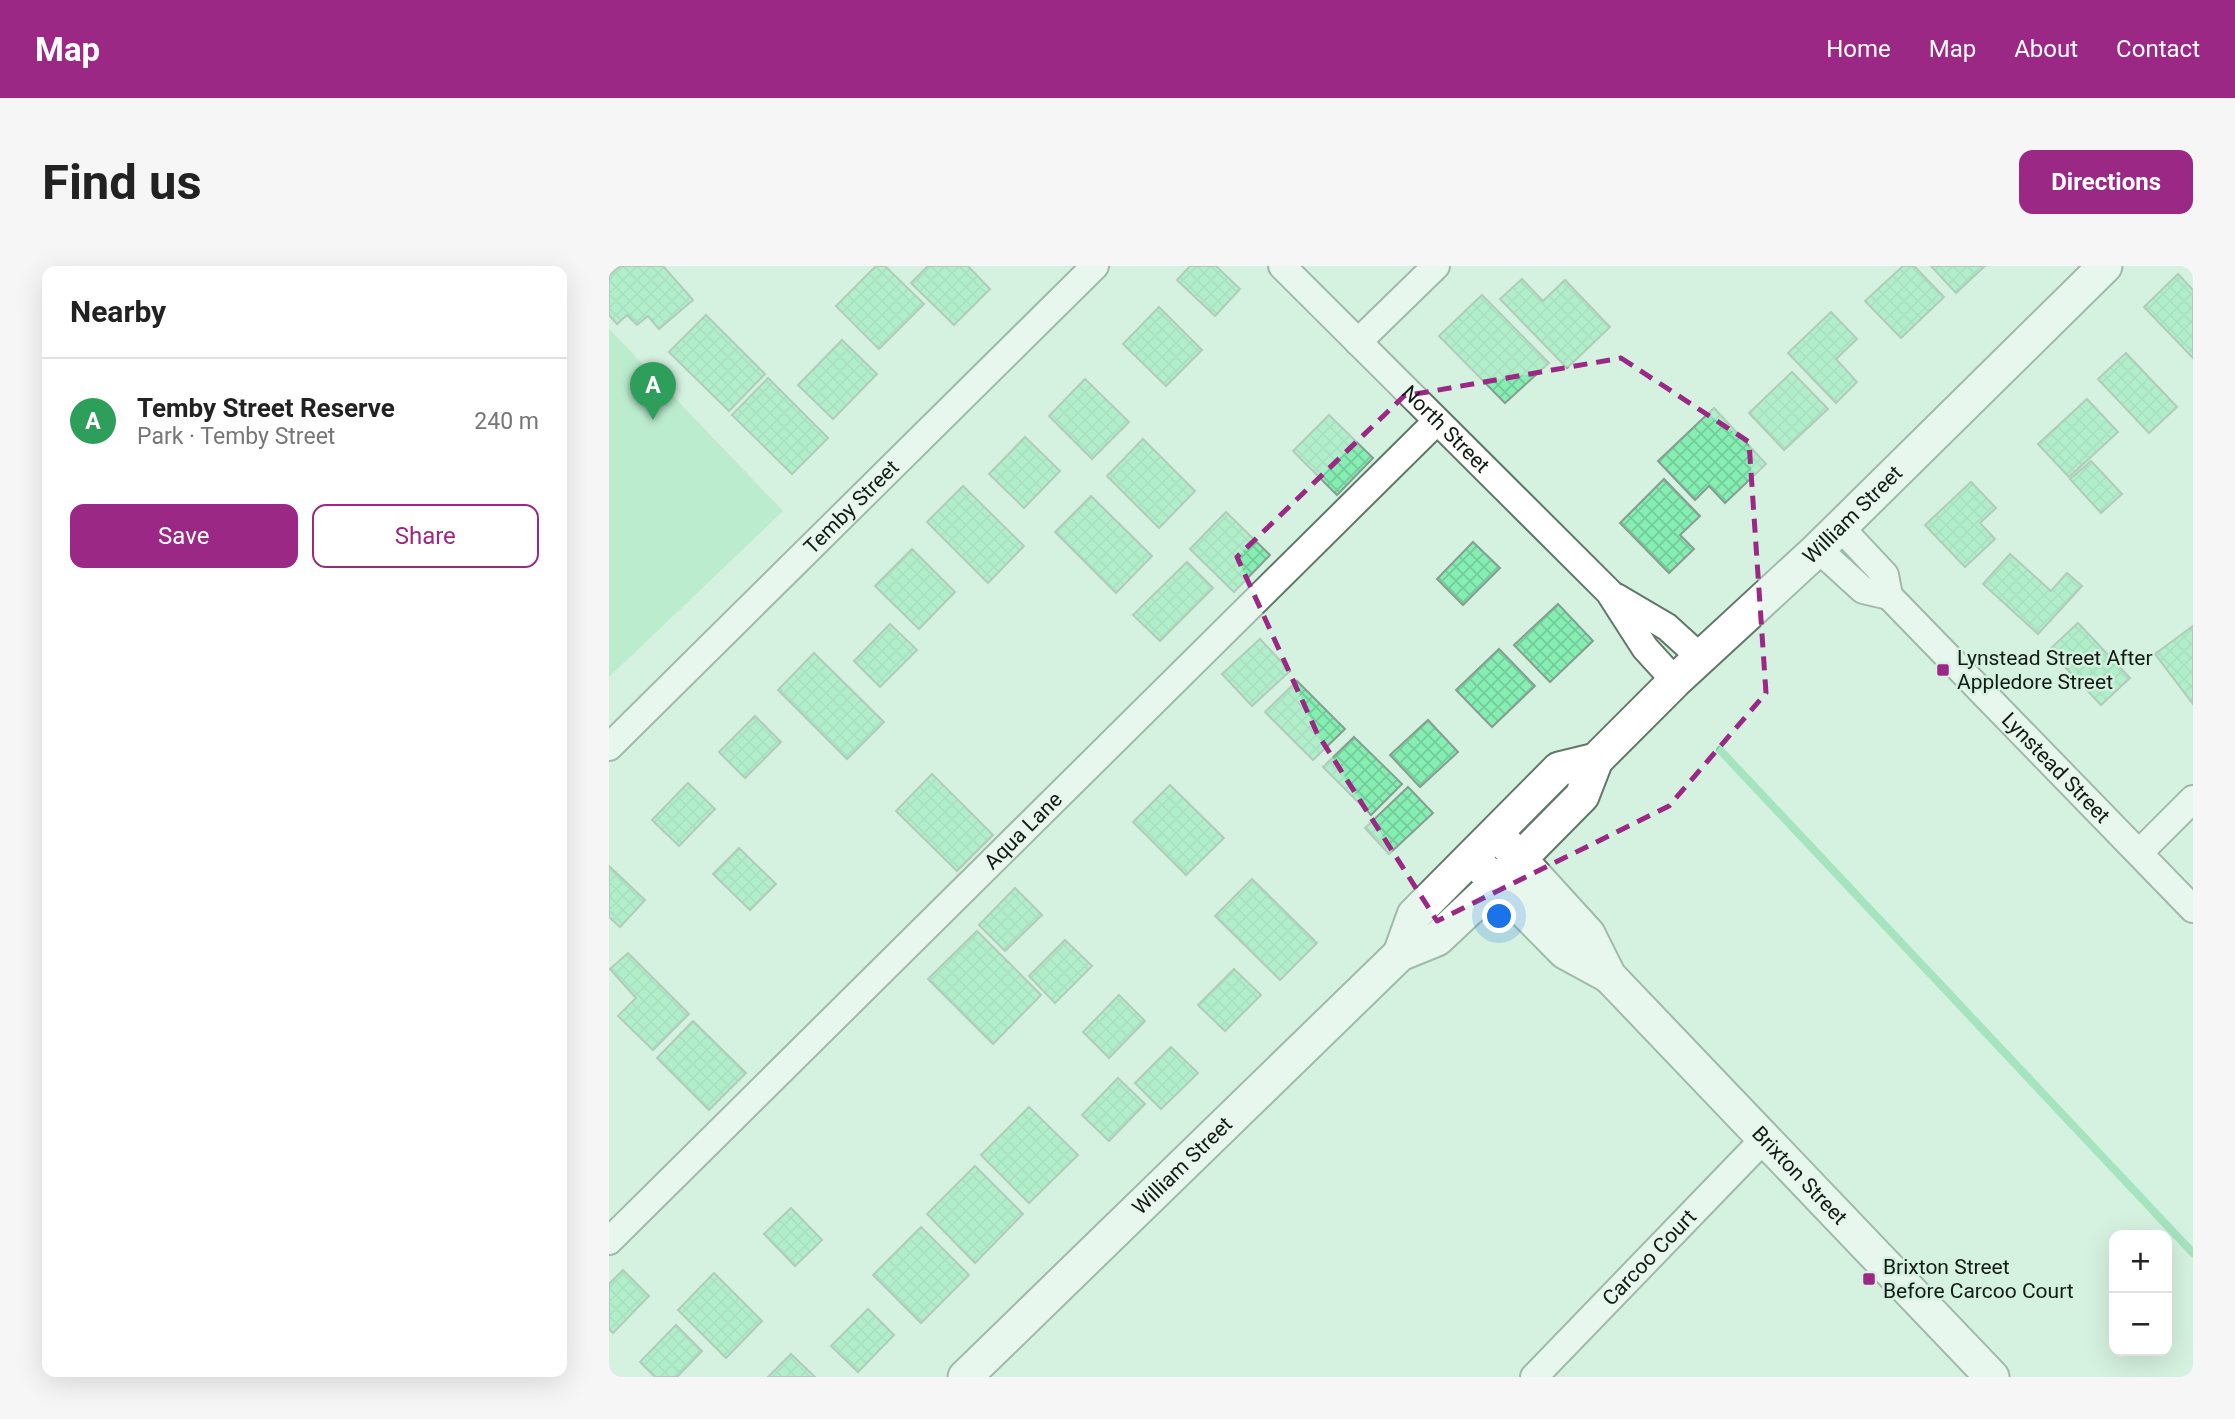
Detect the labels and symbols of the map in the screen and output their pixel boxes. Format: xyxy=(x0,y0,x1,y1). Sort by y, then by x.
pin: A xyxy=(630,362,676,420)
street label: North Street xyxy=(1397,380,1494,478)
street label: Temby Street xyxy=(799,455,904,559)
street label: William Street xyxy=(1798,461,1907,569)
place label: Lynstead Street After Appledore Street xyxy=(1957,646,2153,694)
marker: Lynstead Street After Appledore Street xyxy=(1935,662,1951,678)
street label: Lynstead Street xyxy=(1997,708,2115,828)
street label: Aqua Lane xyxy=(979,787,1067,874)
your location xyxy=(1482,899,1516,933)
street label: William Street xyxy=(1127,1112,1237,1220)
street label: Brixton Street xyxy=(1747,1121,1852,1230)
street label: Carcoo Court xyxy=(1598,1205,1701,1311)
place label: Brixton Street Before Carcoo Court xyxy=(1883,1255,2074,1303)
marker: Brixton Street Before Carcoo Court xyxy=(1861,1271,1877,1287)

